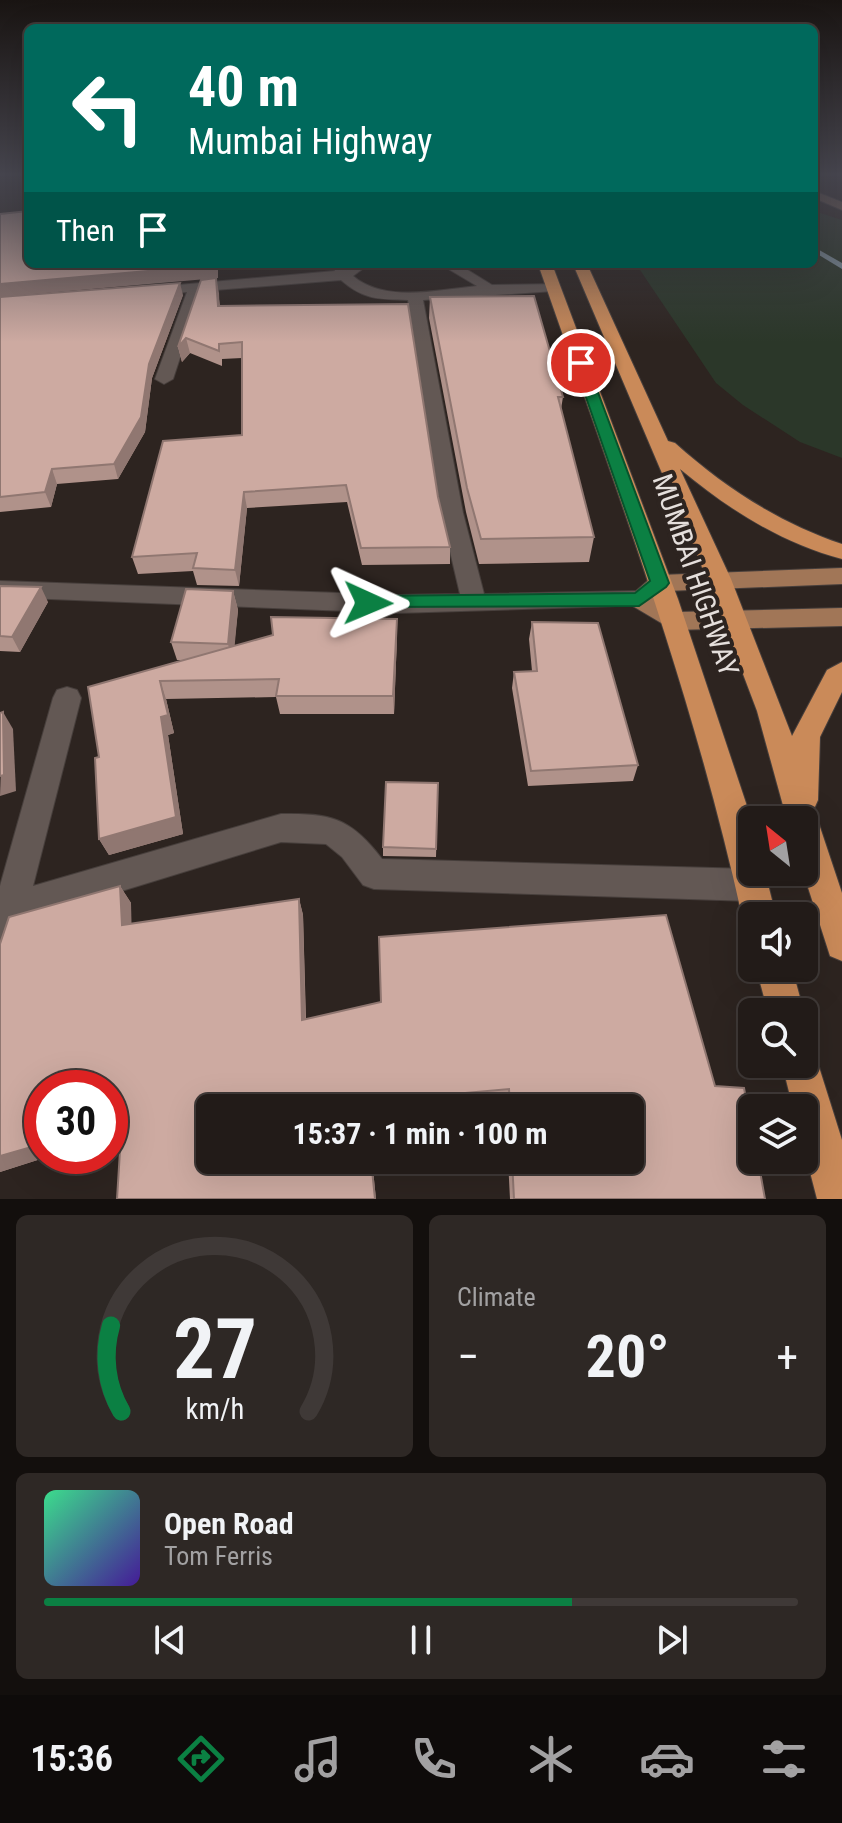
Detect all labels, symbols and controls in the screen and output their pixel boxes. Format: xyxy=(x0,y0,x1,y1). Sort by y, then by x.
text: 40 m xyxy=(188,54,299,120)
icon: left xyxy=(56,56,160,160)
text: Mumbai Highway xyxy=(188,121,432,163)
icon: arrive xyxy=(131,208,175,252)
text: Then xyxy=(56,213,115,248)
pin xyxy=(547,329,615,397)
icon: arrive xyxy=(559,341,603,385)
street label: MUMBAI HIGHWAY xyxy=(646,470,746,681)
position arrow xyxy=(326,561,410,645)
north arrow xyxy=(738,806,818,886)
map controls xyxy=(738,806,818,1174)
button: sound xyxy=(738,902,818,982)
button: search xyxy=(738,998,818,1078)
speed limit sign: 30 xyxy=(24,1070,128,1174)
button: layers xyxy=(738,1094,818,1174)
text: 15:37 · 1 min · 100 m xyxy=(293,1116,547,1151)
text: Climate xyxy=(457,1282,536,1312)
text: 27 xyxy=(172,1301,257,1398)
text: 20° xyxy=(586,1321,670,1392)
text: − xyxy=(457,1331,479,1383)
text: + xyxy=(776,1331,798,1383)
text: km/h xyxy=(185,1392,244,1426)
text: Open Road xyxy=(164,1506,294,1541)
text: Tom Ferris xyxy=(164,1541,273,1571)
icon: previous xyxy=(148,1618,192,1662)
icon: pause xyxy=(399,1618,443,1662)
icon: next xyxy=(650,1618,694,1662)
icon: directions xyxy=(173,1731,229,1787)
icon: music xyxy=(290,1731,346,1787)
icon: phone xyxy=(406,1731,462,1787)
icon: climate xyxy=(523,1731,579,1787)
icon: car xyxy=(639,1731,695,1787)
icon: filters xyxy=(756,1731,812,1787)
text: 15:36 xyxy=(30,1738,113,1780)

